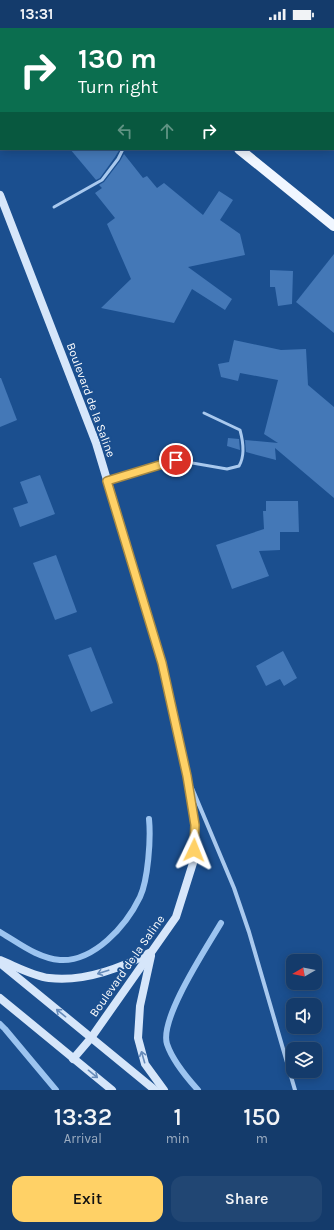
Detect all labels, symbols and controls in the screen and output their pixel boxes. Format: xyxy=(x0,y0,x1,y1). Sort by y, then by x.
text: 13:31 xyxy=(20,5,53,23)
text: 130 m xyxy=(78,42,157,75)
icon: right xyxy=(12,44,64,96)
text: Turn right xyxy=(78,76,158,98)
icon: left xyxy=(114,120,136,142)
icon: ahead xyxy=(156,120,178,142)
icon: right xyxy=(198,120,220,142)
street label: Boulevard de la Saline xyxy=(64,341,118,459)
pin xyxy=(159,443,193,477)
icon: arrive xyxy=(165,449,187,471)
position arrow xyxy=(173,829,215,871)
street label: Boulevard de la Saline xyxy=(87,912,167,1020)
north arrow xyxy=(286,954,322,990)
map controls xyxy=(286,954,322,1078)
one-way arrow xyxy=(96,969,109,976)
button: sound xyxy=(286,998,322,1034)
one-way arrow xyxy=(56,1009,66,1018)
button: layers xyxy=(286,1042,322,1078)
one-way arrow xyxy=(139,1051,146,1064)
one-way arrow xyxy=(87,1070,98,1079)
text: 13:32 xyxy=(54,1103,112,1131)
text: 1 xyxy=(173,1103,182,1131)
text: 150 xyxy=(243,1103,280,1131)
text: Arrival xyxy=(64,1131,102,1146)
text: min xyxy=(166,1131,190,1146)
text: m xyxy=(256,1131,268,1146)
button: Exit xyxy=(12,1176,163,1222)
button: Share xyxy=(171,1176,322,1222)

